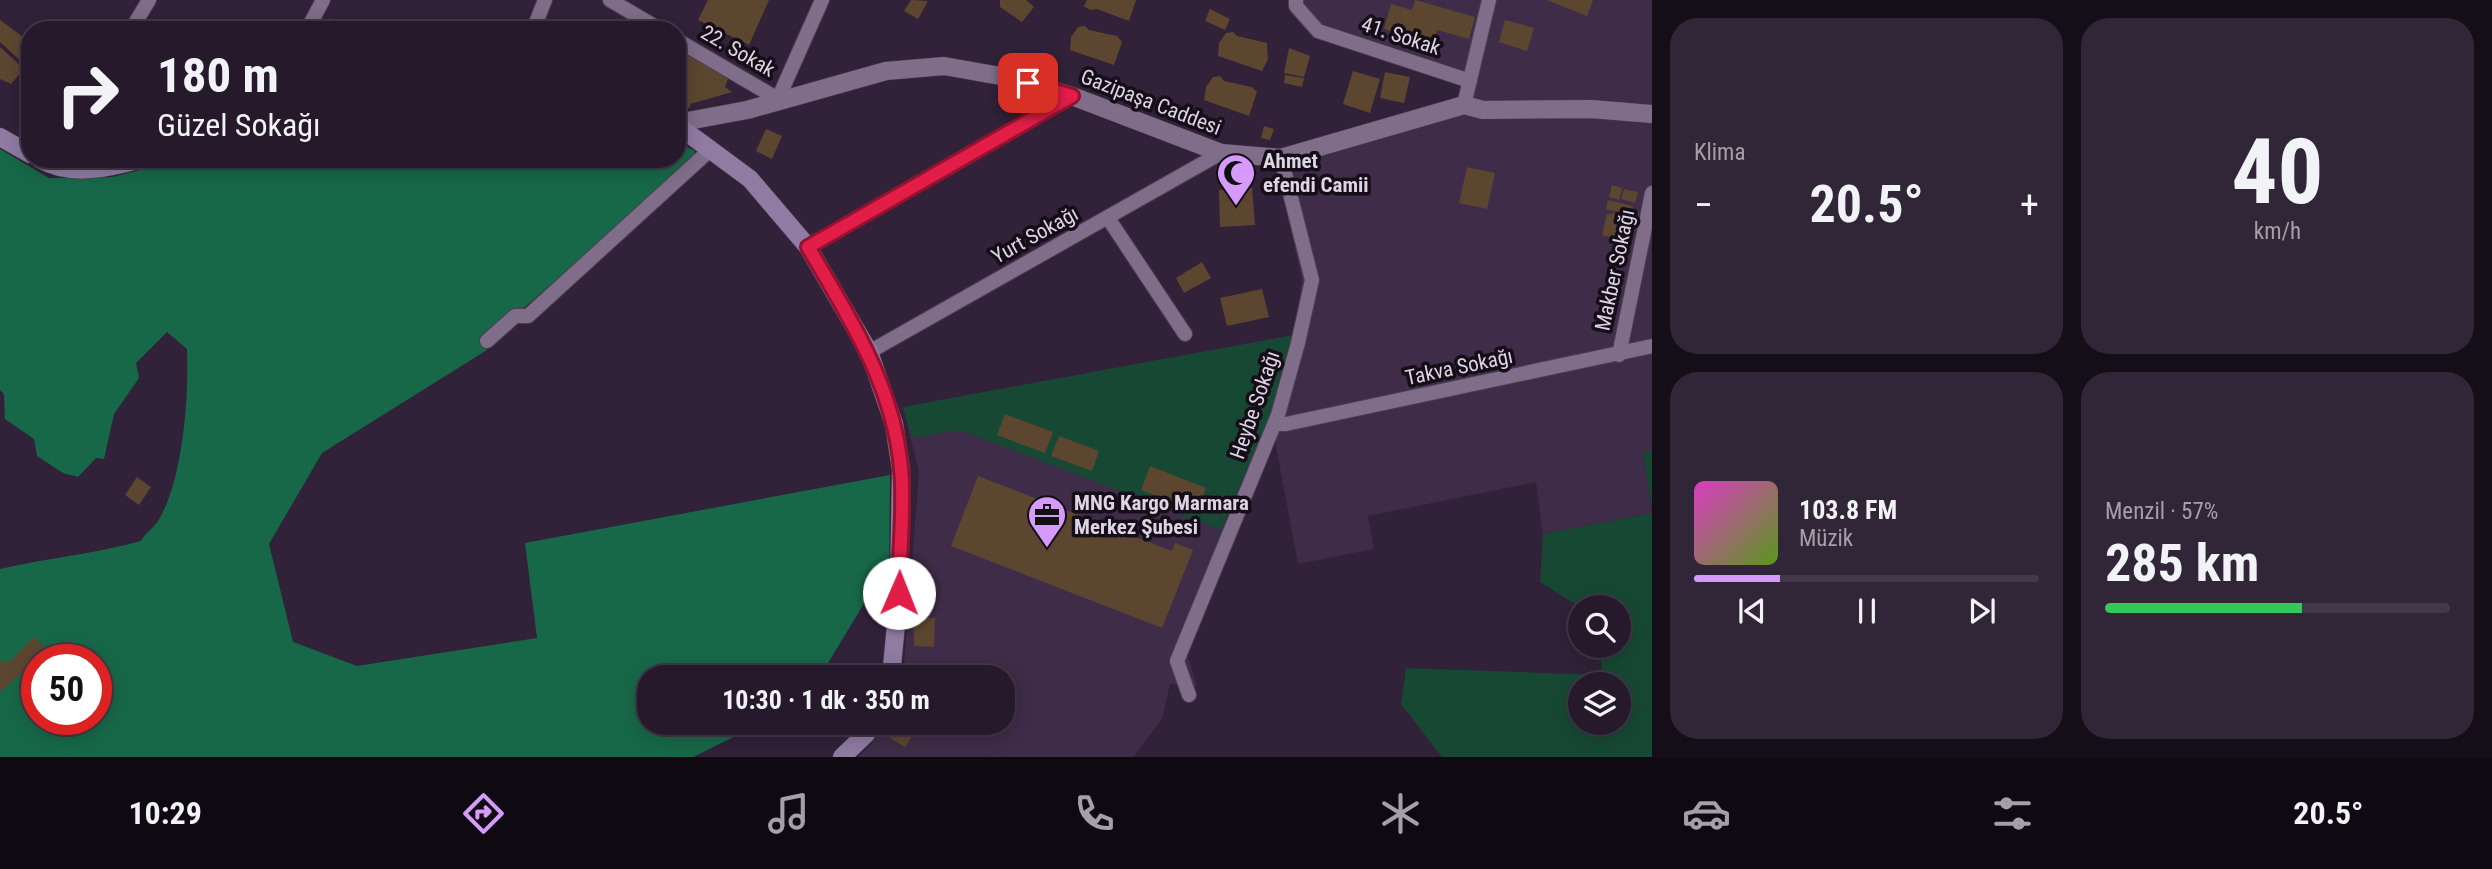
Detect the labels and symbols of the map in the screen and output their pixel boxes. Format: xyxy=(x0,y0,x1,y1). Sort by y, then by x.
street label: 41. Sokak xyxy=(1359,12,1444,60)
street label: 22. Sokak xyxy=(697,20,780,82)
pin xyxy=(998,53,1058,113)
street label: Gazipaşa Caddesi xyxy=(1077,64,1225,140)
place label: Ahmet efendi Camii xyxy=(1263,149,1369,197)
mosque icon: Ahmet efendi Camii xyxy=(1215,152,1257,207)
street label: Yurt Sokağı xyxy=(988,201,1082,269)
street label: Makber Sokağı xyxy=(1590,207,1640,333)
street label: Takva Sokağı xyxy=(1403,344,1515,390)
street label: Heybe Sokağı xyxy=(1225,348,1285,462)
place label: MNG Kargo Marmara Merkez Şubesi xyxy=(1074,491,1249,539)
office icon: MNG Kargo Marmara Merkez Şubesi xyxy=(1026,494,1068,549)
position arrow xyxy=(862,556,936,630)
speed limit sign: 50 xyxy=(21,644,112,735)

